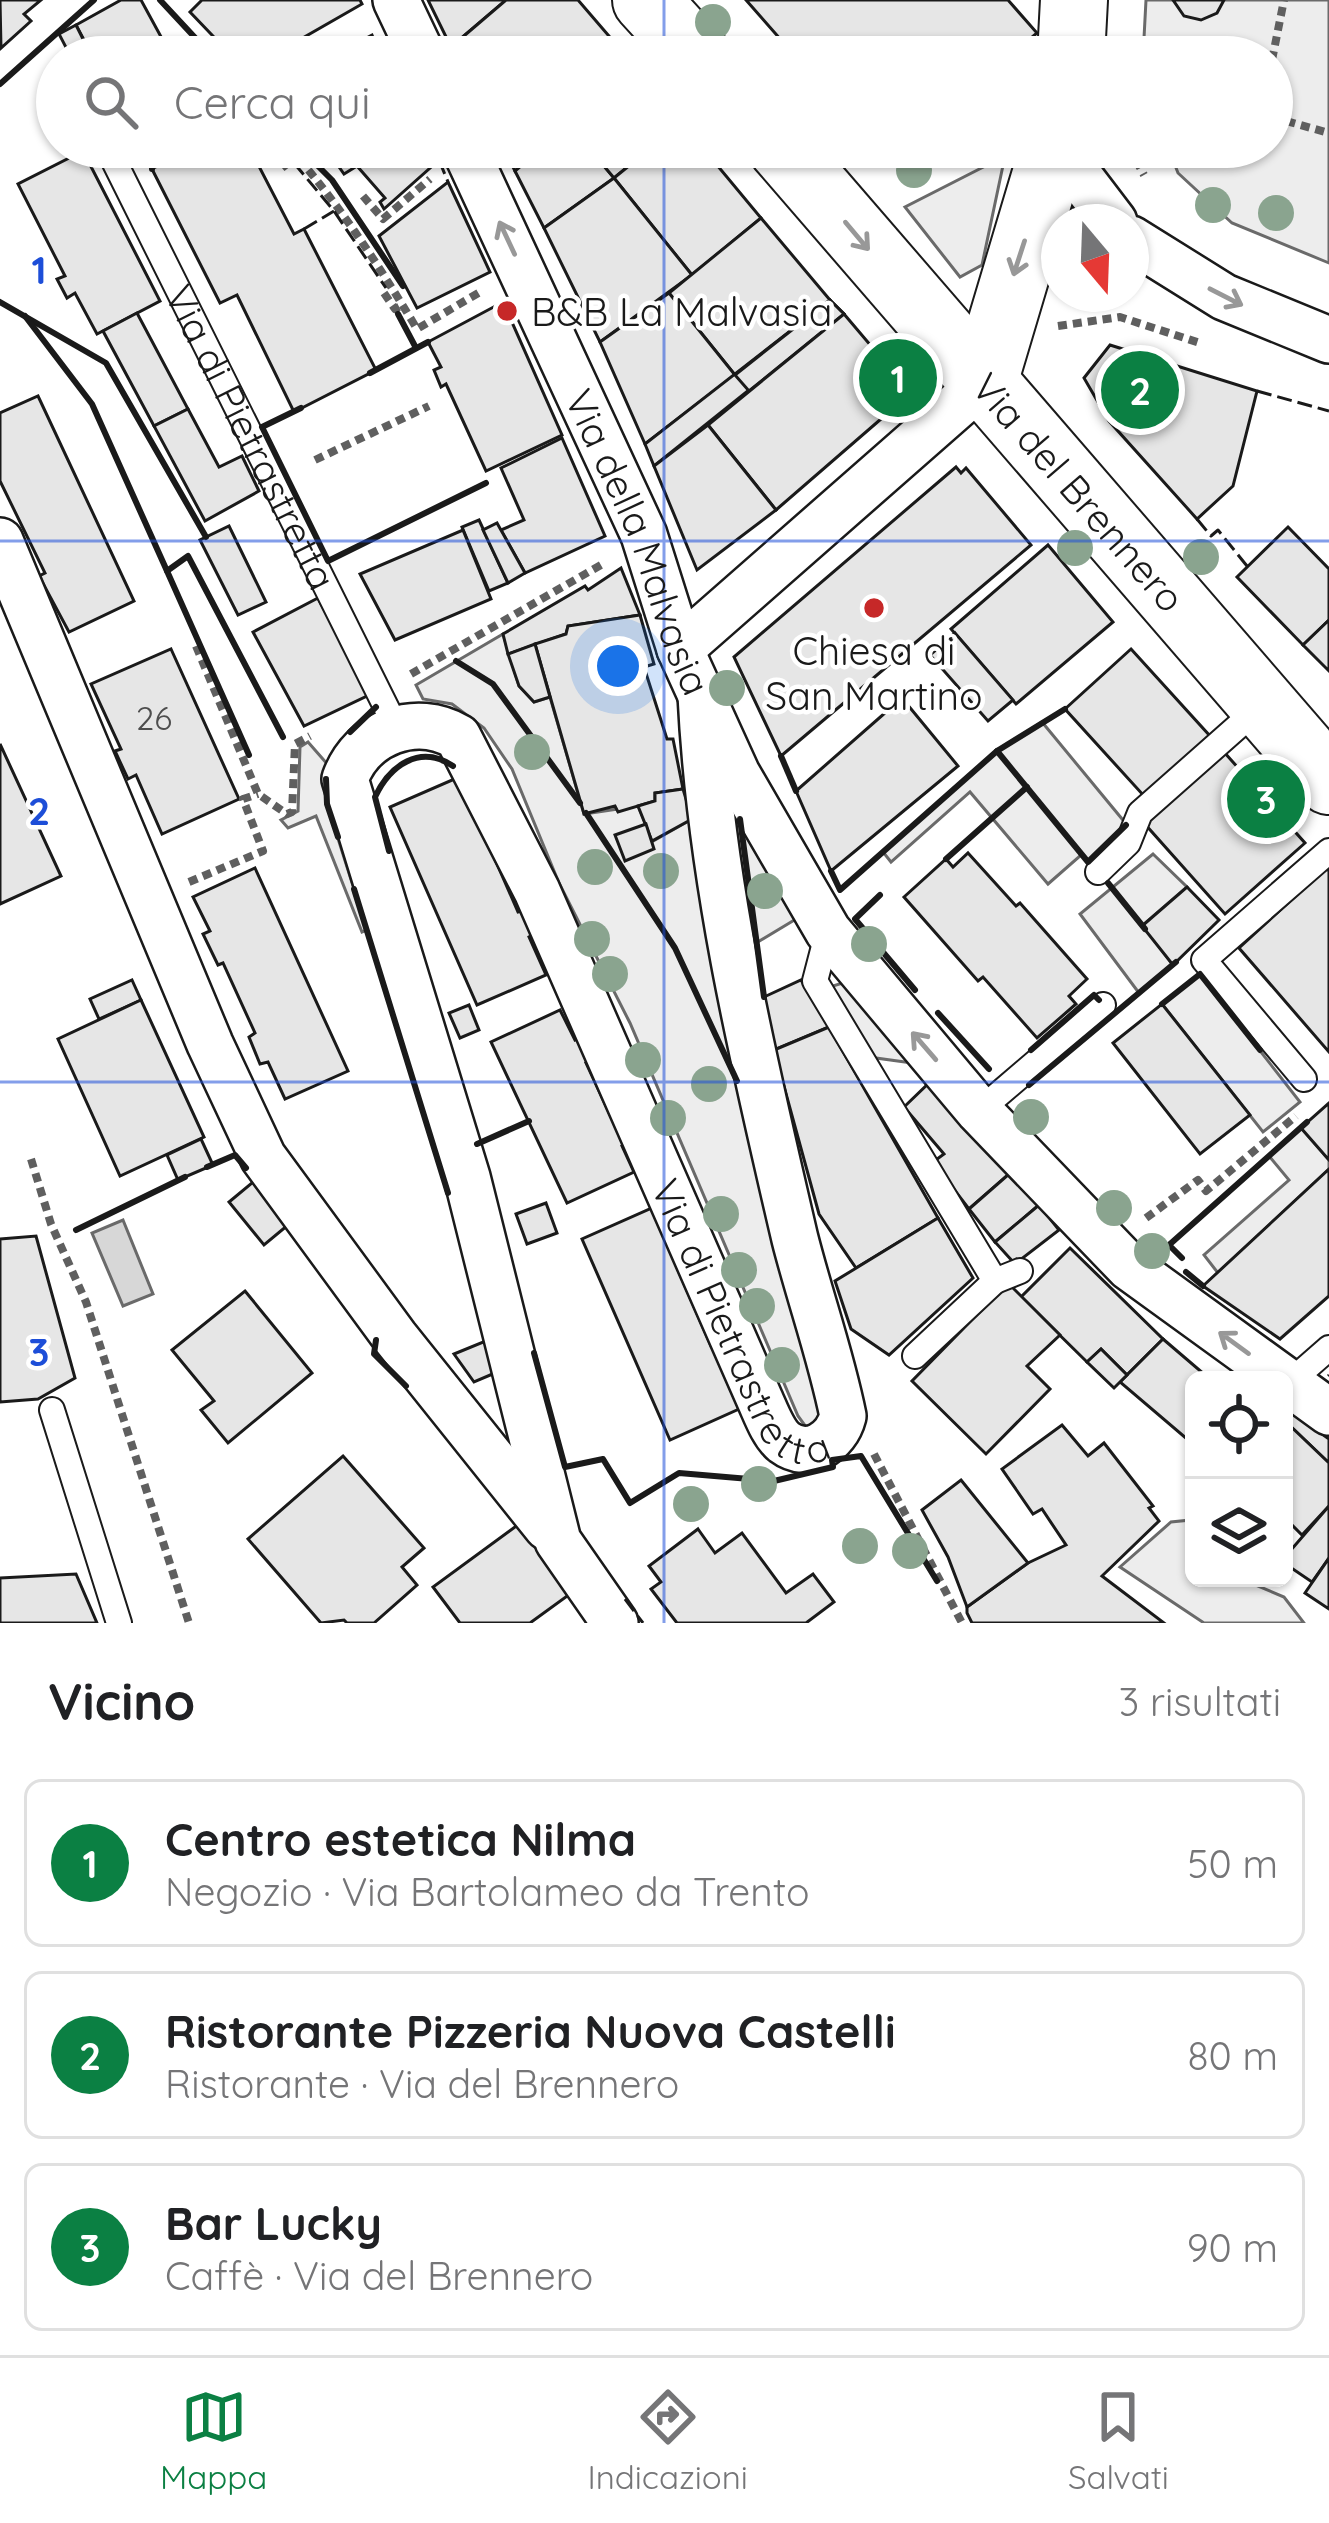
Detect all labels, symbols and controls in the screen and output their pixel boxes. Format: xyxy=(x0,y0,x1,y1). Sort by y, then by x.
search box xyxy=(36,36,1293,168)
icon: search xyxy=(78,69,144,135)
text: Cerca qui xyxy=(174,74,371,130)
north arrow xyxy=(1041,204,1149,312)
one-way arrow xyxy=(842,220,870,251)
one-way arrow xyxy=(494,221,516,257)
one-way arrow xyxy=(1007,238,1029,276)
text: 1 xyxy=(31,245,47,294)
street label: Via di Pietrastretta xyxy=(155,277,348,597)
one-way arrow xyxy=(1208,286,1244,309)
place label: B&B La Malvasia xyxy=(531,287,832,336)
marker: B&B La Malvasia xyxy=(494,298,520,324)
pin: 1 xyxy=(859,333,937,423)
pin: 2 xyxy=(1101,345,1179,435)
street label: Via del Brennero xyxy=(962,362,1196,622)
street label: Via della Malvasia xyxy=(555,381,722,702)
marker: Chiesa di San Martino xyxy=(861,595,887,621)
place label: Chiesa di San Martino xyxy=(765,626,983,720)
your location xyxy=(588,636,648,696)
house number: 26 xyxy=(136,697,172,738)
pin: 3 xyxy=(1227,754,1305,844)
text: 2 xyxy=(28,786,50,835)
one-way arrow xyxy=(910,1031,938,1062)
street label: Via di Pietrastretta xyxy=(642,1171,837,1474)
text: 3 xyxy=(29,1327,49,1376)
one-way arrow xyxy=(1218,1331,1251,1357)
map controls xyxy=(1185,1371,1293,1587)
button: locate xyxy=(1185,1371,1293,1479)
button: layers xyxy=(1185,1479,1293,1587)
text: Vicino xyxy=(48,1669,195,1733)
text: 3 risultati xyxy=(1119,1677,1281,1726)
text: Centro estetica Nilma xyxy=(165,1811,636,1867)
text: 1 xyxy=(82,1839,98,1888)
text: 50 m xyxy=(1187,1839,1278,1888)
text: Negozio · Via Bartolameo da Trento xyxy=(165,1867,809,1916)
text: Ristorante Pizzeria Nuova Castelli xyxy=(165,2003,896,2059)
text: 2 xyxy=(79,2031,101,2080)
text: 80 m xyxy=(1188,2031,1278,2080)
text: Ristorante · Via del Brennero xyxy=(165,2059,679,2108)
text: Bar Lucky xyxy=(165,2195,382,2251)
text: 3 xyxy=(80,2223,100,2272)
text: 90 m xyxy=(1187,2223,1278,2272)
text: Caffè · Via del Brennero xyxy=(165,2251,593,2300)
tab: Mappa xyxy=(160,2384,267,2497)
tab: Indicazioni xyxy=(587,2384,748,2497)
tab: Salvati xyxy=(1068,2384,1169,2497)

